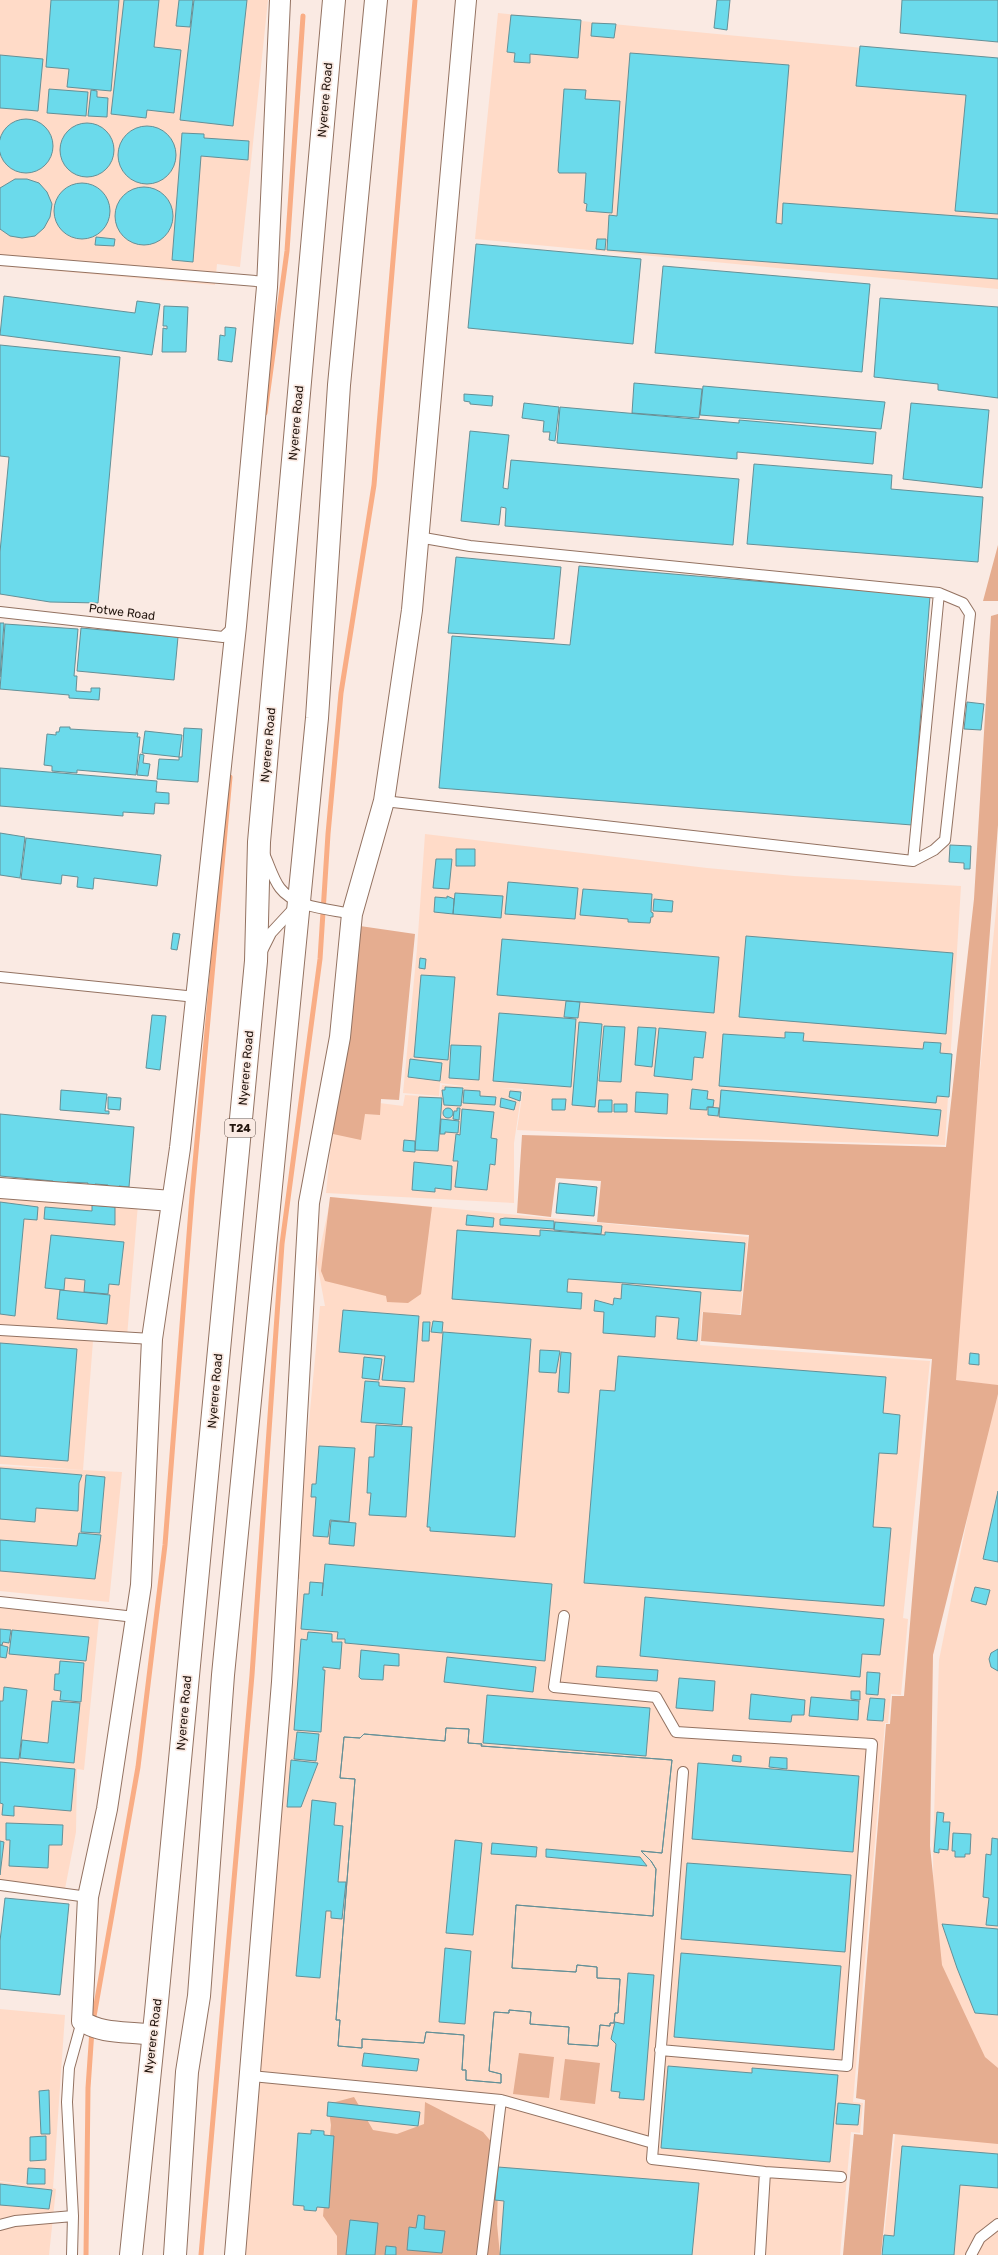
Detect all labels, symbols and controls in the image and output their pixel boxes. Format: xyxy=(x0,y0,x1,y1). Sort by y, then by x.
street label: Nyerere Road xyxy=(315,62,335,138)
street label: Nyerere Road xyxy=(286,385,306,461)
street label: Potwe Road xyxy=(88,601,156,623)
street label: Nyerere Road xyxy=(258,707,278,783)
street label: Nyerere Road xyxy=(236,1030,256,1106)
road number: T24 xyxy=(225,1119,255,1137)
street label: Nyerere Road xyxy=(205,1353,225,1429)
street label: Nyerere Road xyxy=(174,1675,194,1751)
street label: Nyerere Road xyxy=(141,1998,165,2074)

